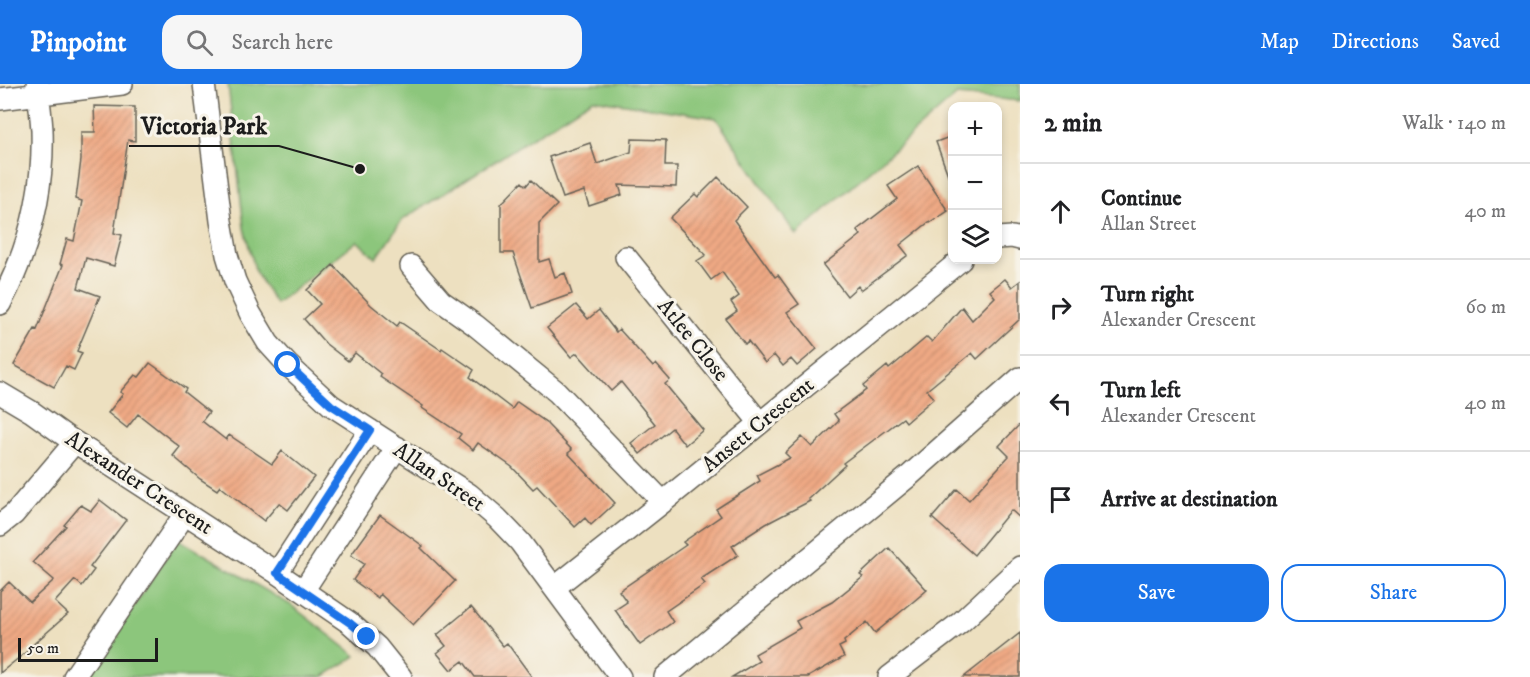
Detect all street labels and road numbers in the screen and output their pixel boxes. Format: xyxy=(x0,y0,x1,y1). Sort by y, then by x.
street label: Atlee Close xyxy=(651,293,735,387)
street label: Ansett Crescent xyxy=(696,371,820,479)
street label: Alexander Crescent xyxy=(60,425,218,541)
street label: Allan Street xyxy=(388,437,490,517)

